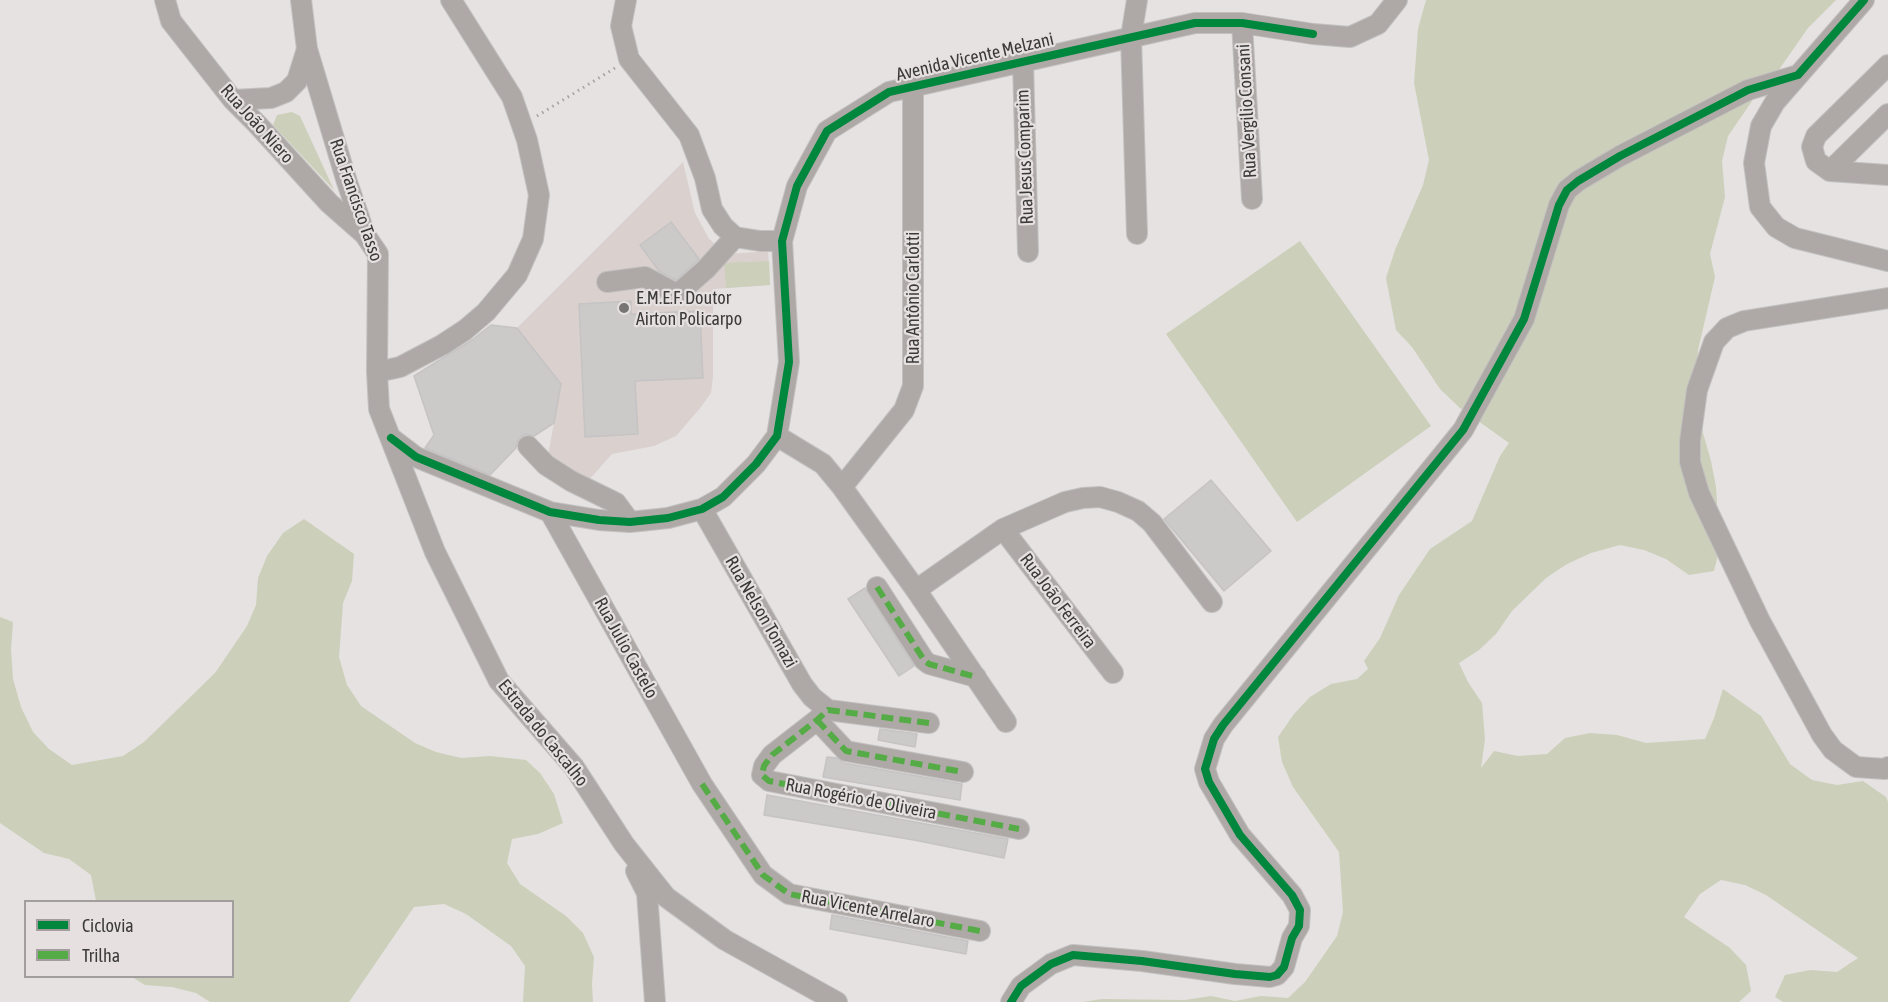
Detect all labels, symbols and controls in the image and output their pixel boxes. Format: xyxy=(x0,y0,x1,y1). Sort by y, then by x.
street label: Avenida Vicente Melzani xyxy=(894,28,1056,86)
street label: Rua Vergilio Consani xyxy=(1233,43,1261,179)
street label: Rua João Niero xyxy=(216,80,298,168)
street label: Rua Jesus Comparim xyxy=(1012,89,1038,225)
street label: Rua Francisco Tasso xyxy=(325,136,387,264)
street label: Rua Antônio Carlotti xyxy=(902,232,924,364)
place label: E.M.E.F. Doutor Airton Policarpo xyxy=(636,287,742,330)
marker: E.M.E.F. Doutor Airton Policarpo xyxy=(617,301,631,315)
street label: Rua João Ferreira xyxy=(1015,549,1101,653)
street label: Rua Nelson Tomazi xyxy=(720,552,802,672)
street label: Rua Julio Castelo xyxy=(589,594,663,702)
street label: Estrada do Cascalho xyxy=(493,675,593,791)
street label: Rua Rogério de Oliveira xyxy=(784,774,938,824)
street label: Rua Vicente Arrelaro xyxy=(800,885,936,933)
legend xyxy=(24,900,234,978)
text: Ciclovia xyxy=(82,915,134,936)
text: Trilha xyxy=(82,945,120,966)

